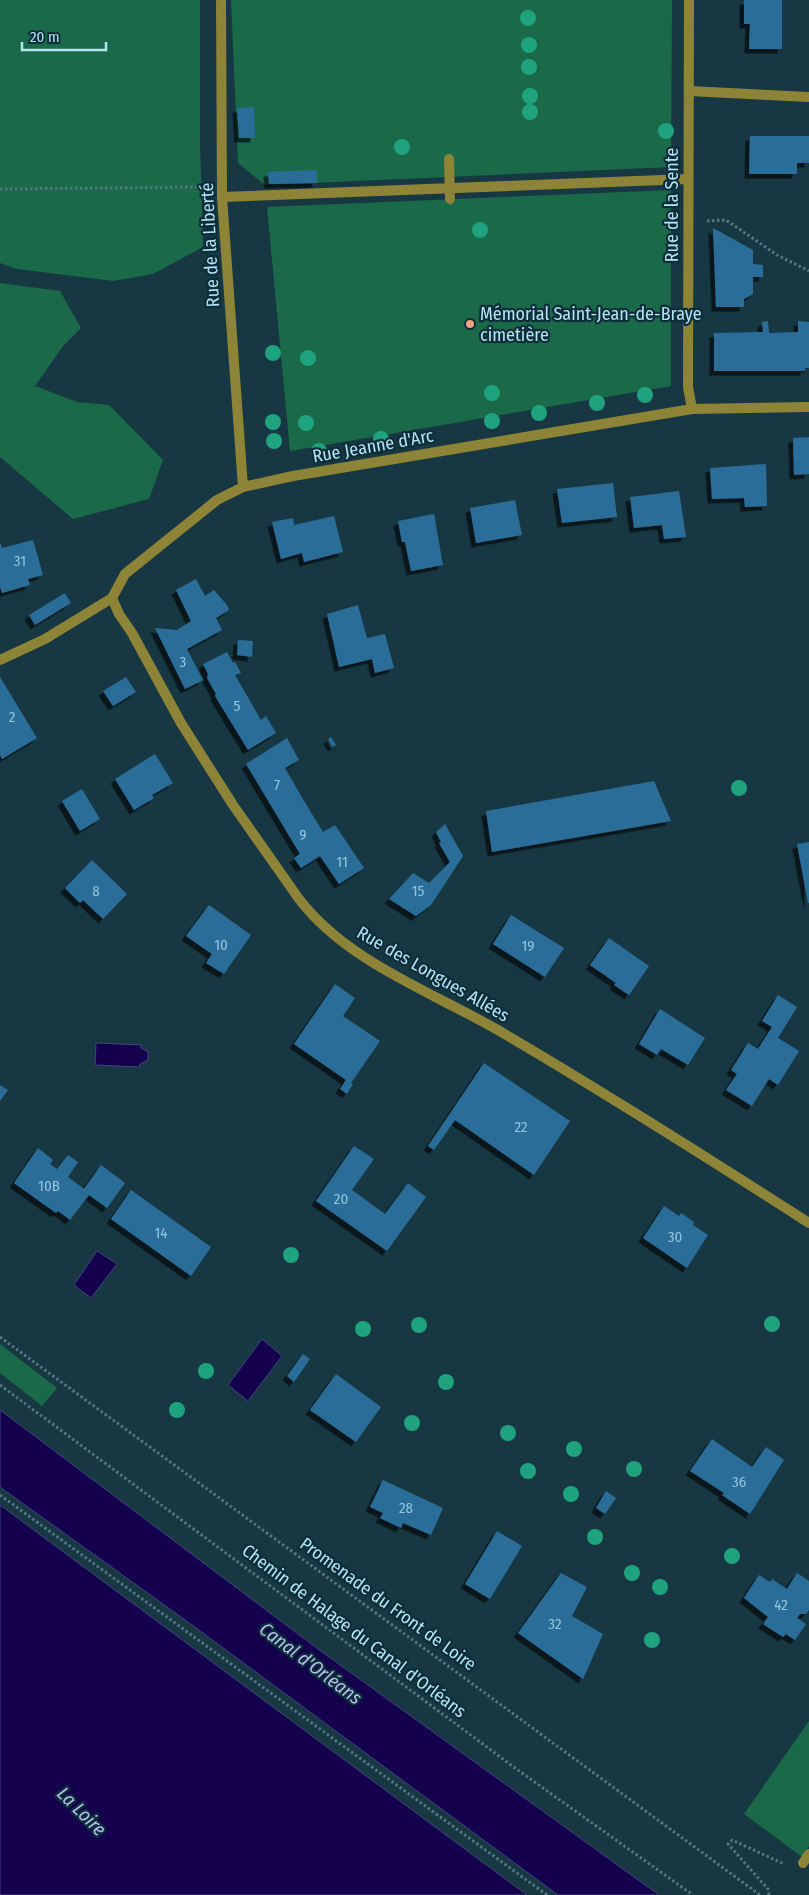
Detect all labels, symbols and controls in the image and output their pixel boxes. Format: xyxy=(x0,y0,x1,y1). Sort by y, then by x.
scale bar xyxy=(22,20,106,52)
text: 20 m xyxy=(30,28,60,46)
street label: Rue de la Sente xyxy=(661,148,683,262)
street label: Rue de la Liberté xyxy=(196,182,224,308)
place label: Mémorial Saint-Jean-de-Braye cimetière xyxy=(480,303,702,346)
marker: Mémorial Saint-Jean-de-Braye cimetière xyxy=(464,318,476,330)
street label: Rue Jeanne d'Arc xyxy=(311,424,436,467)
house number: 31 xyxy=(14,552,26,570)
house number: 3 xyxy=(180,653,187,671)
house number: 5 xyxy=(234,697,241,715)
house number: 2 xyxy=(9,708,16,726)
house number: 7 xyxy=(274,776,280,794)
house number: 9 xyxy=(299,826,307,844)
house number: 11 xyxy=(336,853,348,871)
house number: 8 xyxy=(92,882,100,900)
house number: 15 xyxy=(412,882,424,900)
street label: Rue des Longues Allées xyxy=(353,921,513,1027)
house number: 10 xyxy=(214,936,228,954)
house number: 19 xyxy=(521,937,535,955)
house number: 22 xyxy=(514,1118,528,1136)
house number: 10B xyxy=(38,1177,60,1195)
house number: 20 xyxy=(334,1190,348,1208)
house number: 14 xyxy=(154,1224,168,1242)
house number: 30 xyxy=(668,1228,682,1246)
house number: 36 xyxy=(732,1473,746,1491)
house number: 28 xyxy=(399,1499,413,1517)
street label: Promenade du Front de Loire xyxy=(296,1533,481,1675)
street label: Chemin de Halage du Canal d'Orléans xyxy=(238,1540,470,1722)
house number: 42 xyxy=(774,1596,788,1614)
house number: 32 xyxy=(548,1615,562,1633)
water label: Canal d'Orléans xyxy=(255,1617,367,1709)
water label: La Loire xyxy=(52,1782,111,1841)

